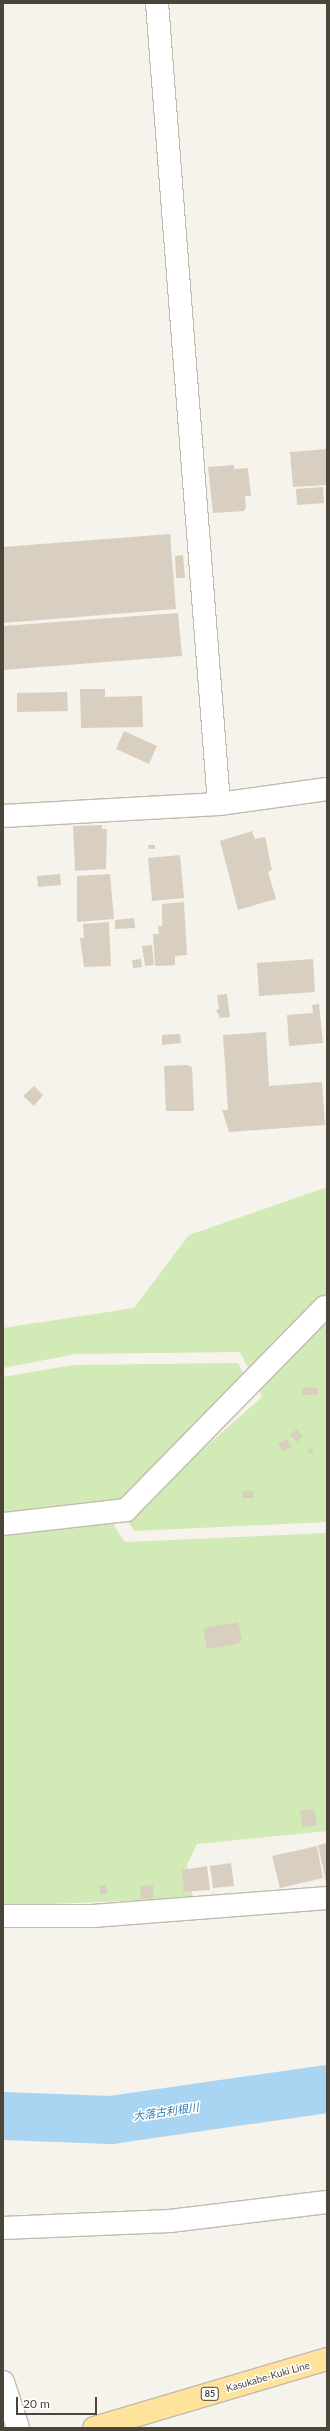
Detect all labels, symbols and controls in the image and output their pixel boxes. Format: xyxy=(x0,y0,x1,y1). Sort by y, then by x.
water label: 大落古利根川 xyxy=(132,2101,200,2123)
street label: Kasukabe-Kuki Line xyxy=(225,2359,311,2395)
road number: 85 xyxy=(200,2387,220,2401)
scale bar xyxy=(18,2389,99,2415)
text: 20 m xyxy=(23,2396,50,2411)

